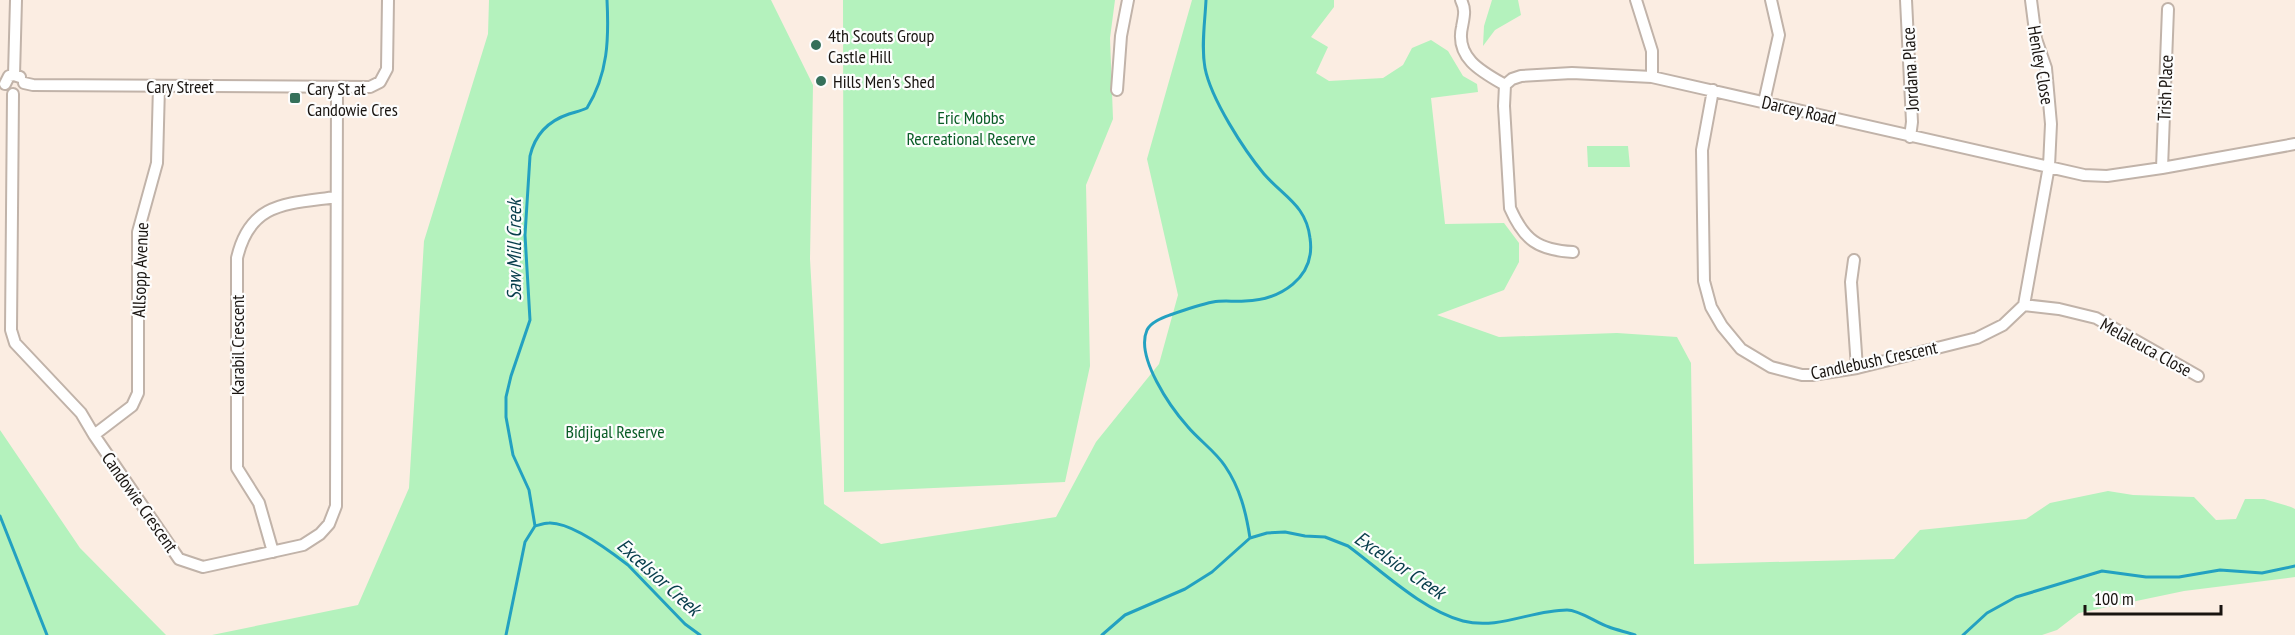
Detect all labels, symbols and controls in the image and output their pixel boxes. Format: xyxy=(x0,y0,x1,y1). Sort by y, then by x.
place label: 4th Scouts Group Castle Hill xyxy=(828,24,934,68)
street label: Henley Close xyxy=(2023,24,2059,106)
street label: Jordana Place xyxy=(1896,26,1924,113)
marker: 4th Scouts Group Castle Hill xyxy=(809,38,823,52)
street label: Trish Place xyxy=(2152,55,2178,121)
place label: Hills Men's Shed xyxy=(833,70,935,93)
marker: Hills Men's Shed xyxy=(814,74,828,88)
street label: Cary Street xyxy=(146,75,214,98)
place label: Cary St at Candowie Cres xyxy=(307,77,398,121)
street label: Darcey Road xyxy=(1760,90,1838,130)
marker: Cary St at Candowie Cres xyxy=(288,91,302,105)
park label: Eric Mobbs Recreational Reserve xyxy=(906,106,1036,150)
water label: Saw Mill Creek xyxy=(501,197,527,301)
street label: Allsopp Avenue xyxy=(127,222,153,318)
street label: Karabil Crescent xyxy=(226,295,249,395)
street label: Melaleuca Close xyxy=(2096,312,2196,382)
street label: Candlebush Crescent xyxy=(1809,335,1939,385)
park label: Bidjigal Reserve xyxy=(565,420,665,443)
street label: Candowie Crescent xyxy=(97,447,183,557)
water label: Excelsior Creek xyxy=(1350,525,1452,606)
water label: Excelsior Creek xyxy=(612,533,708,623)
scale bar xyxy=(2085,578,2222,616)
text: 100 m xyxy=(2094,587,2134,610)

